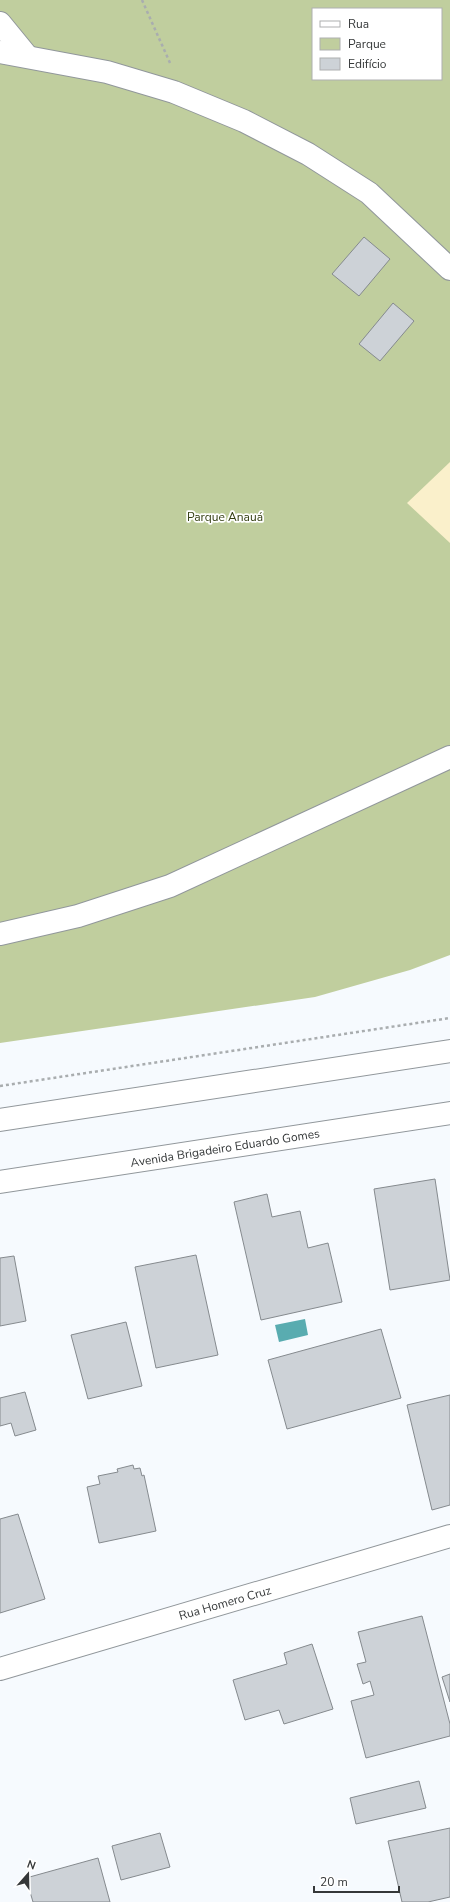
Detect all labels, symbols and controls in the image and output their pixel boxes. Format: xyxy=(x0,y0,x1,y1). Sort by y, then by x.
legend xyxy=(312,8,442,80)
text: Rua xyxy=(348,16,369,32)
text: Parque xyxy=(348,36,386,52)
text: Edifício xyxy=(348,56,387,72)
park label: Parque Anauá xyxy=(187,509,263,525)
street label: Avenida Brigadeiro Eduardo Gomes xyxy=(129,1125,321,1171)
street label: Rua Homero Cruz xyxy=(177,1582,273,1624)
north arrow xyxy=(8,1854,48,1894)
text: N xyxy=(25,1857,38,1874)
scale bar xyxy=(314,1868,399,1894)
text: 20 m xyxy=(320,1874,348,1890)

